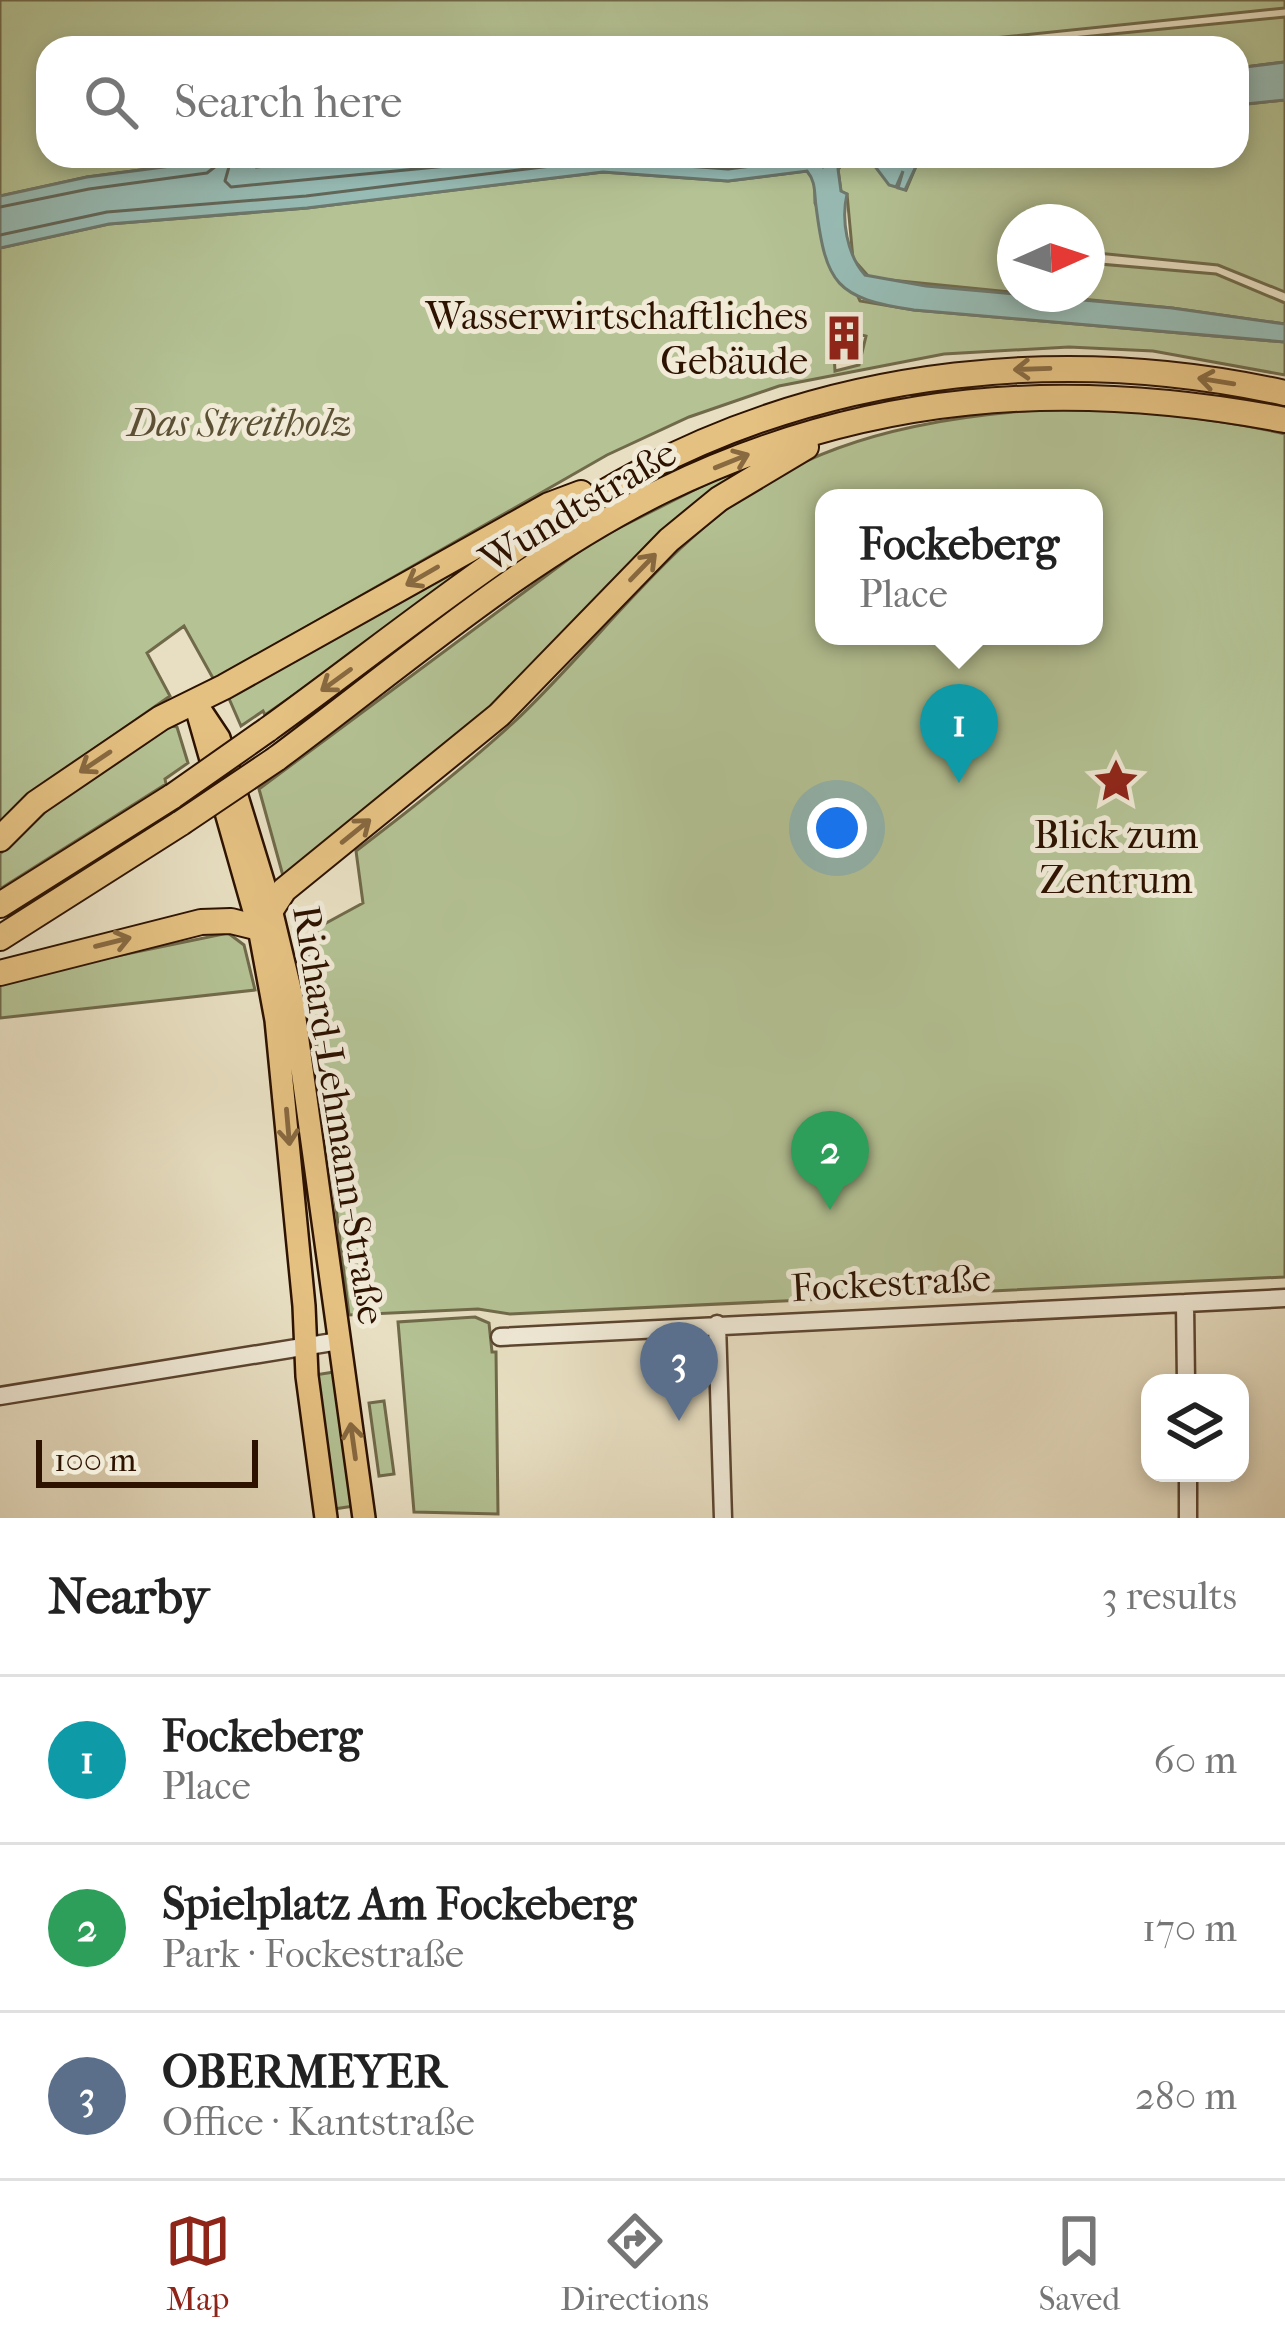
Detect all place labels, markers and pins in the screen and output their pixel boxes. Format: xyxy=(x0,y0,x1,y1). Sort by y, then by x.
place label: Wasserwirtschaftliches Gebäude xyxy=(424,293,808,384)
building icon: Wasserwirtschaftliches Gebäude xyxy=(819,313,869,363)
pin: 1 xyxy=(920,684,998,783)
place icon: Blick zum Zentrum xyxy=(1091,756,1141,806)
place label: Blick zum Zentrum xyxy=(1034,812,1199,903)
pin: 2 xyxy=(791,1111,869,1210)
pin: 3 xyxy=(640,1322,718,1421)

